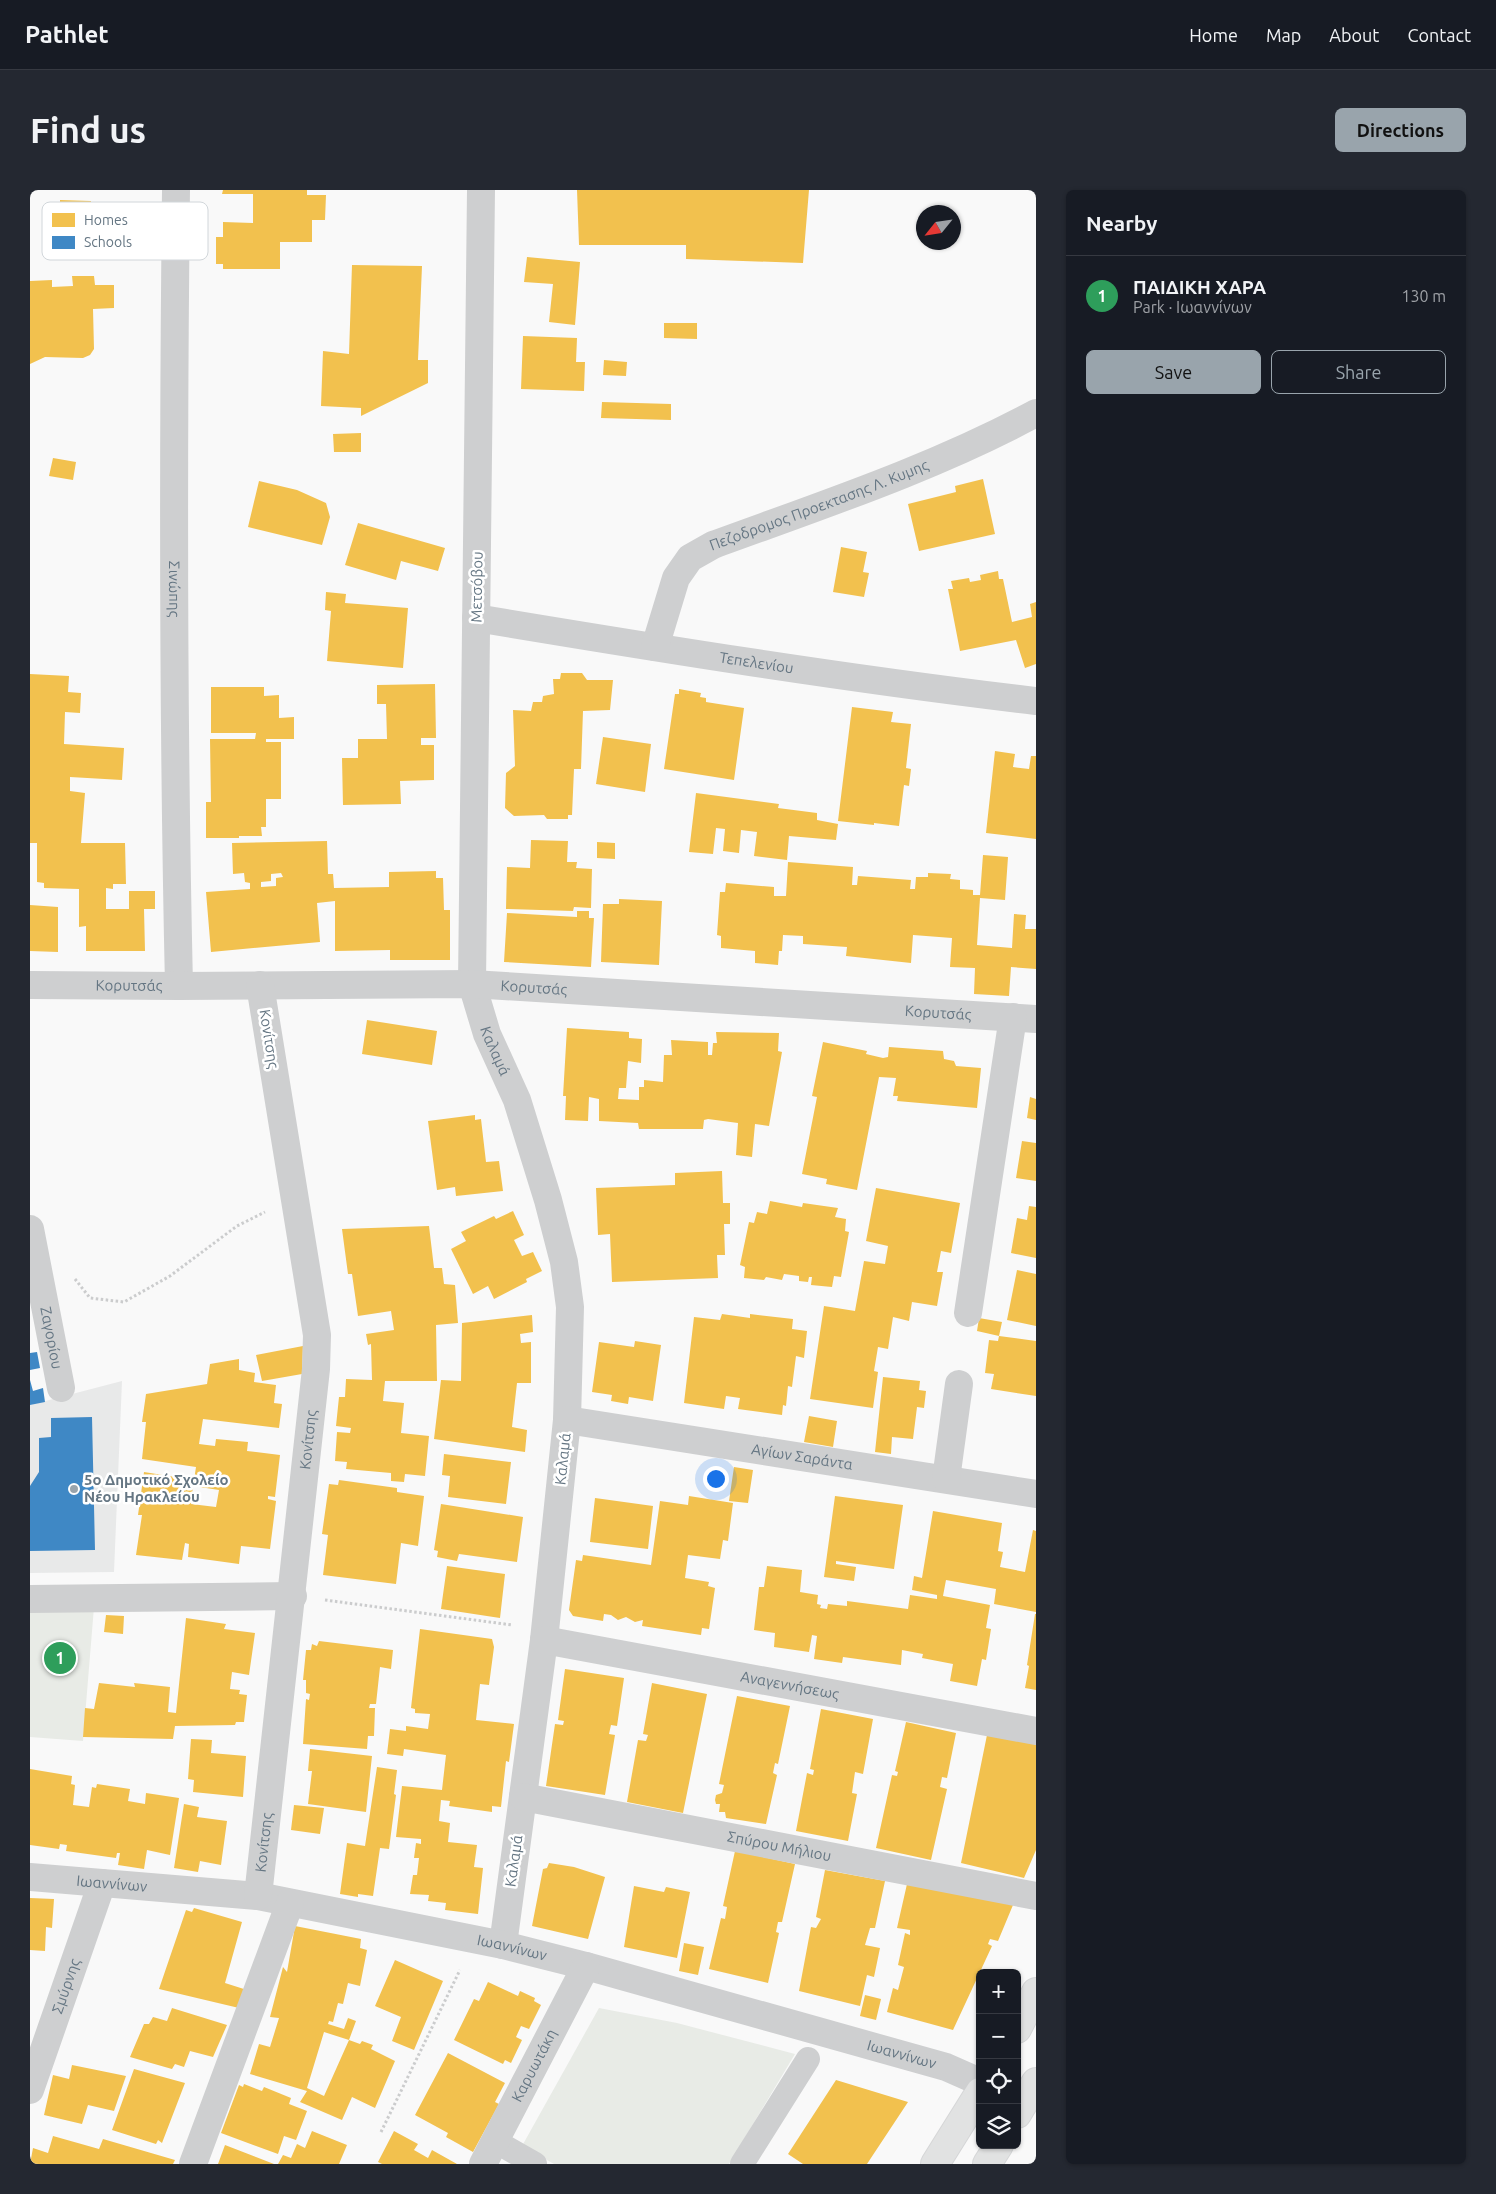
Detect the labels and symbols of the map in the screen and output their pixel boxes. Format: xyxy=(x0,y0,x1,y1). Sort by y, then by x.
legend xyxy=(42,202,208,260)
north arrow xyxy=(916,205,961,250)
text: Homes xyxy=(84,212,128,228)
text: Schools xyxy=(84,234,132,250)
street label: Πεζοδρομος Προεκτασης Λ. Κυμης xyxy=(707,456,931,554)
street label: Μετσόβου xyxy=(467,551,486,623)
street label: Σινώπης xyxy=(166,561,183,618)
street label: Τεπελενίου xyxy=(718,648,795,676)
street label: Κορυτσάς xyxy=(96,976,163,994)
street label: Κορυτσάς xyxy=(500,977,568,998)
street label: Κορυτσάς xyxy=(904,1002,972,1023)
street label: Κονίτσης xyxy=(256,1008,283,1070)
street label: Καλαμά xyxy=(477,1024,514,1078)
street label: Ζαγορίου xyxy=(37,1305,66,1371)
street label: Κονίτσης xyxy=(296,1409,319,1470)
street label: Καλαμά xyxy=(551,1432,574,1486)
street label: Αγίων Σαράντα xyxy=(750,1440,854,1473)
your location xyxy=(703,1466,729,1492)
place label: 5ο Δημοτικό Σχολείο Νέου Ηρακλείου xyxy=(84,1471,229,1505)
marker: 5ο Δημοτικό Σχολείο Νέου Ηρακλείου xyxy=(68,1483,80,1495)
pin: 1 xyxy=(44,1639,76,1677)
street label: Αναγεννήσεως xyxy=(739,1668,841,1702)
street label: Κονίτσης xyxy=(252,1811,275,1873)
street label: Σπύρου Μήλιου xyxy=(726,1828,833,1864)
street label: Καλαμά xyxy=(501,1834,526,1888)
street label: Ιωαννίνων xyxy=(76,1872,148,1895)
street label: Ιωαννίνων xyxy=(476,1931,549,1964)
street label: Σμύρνης xyxy=(48,1956,83,2016)
street label: Καρυωτάκη xyxy=(508,2026,560,2105)
street label: Ιωαννίνων xyxy=(865,2036,938,2072)

